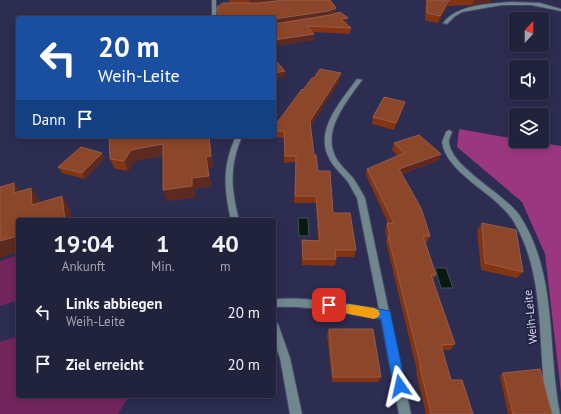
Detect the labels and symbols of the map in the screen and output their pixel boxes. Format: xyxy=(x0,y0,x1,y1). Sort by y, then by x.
north arrow xyxy=(509,12,549,52)
pin xyxy=(312,288,346,322)
street label: Weih-Leite xyxy=(520,289,540,345)
position arrow xyxy=(379,365,421,407)

